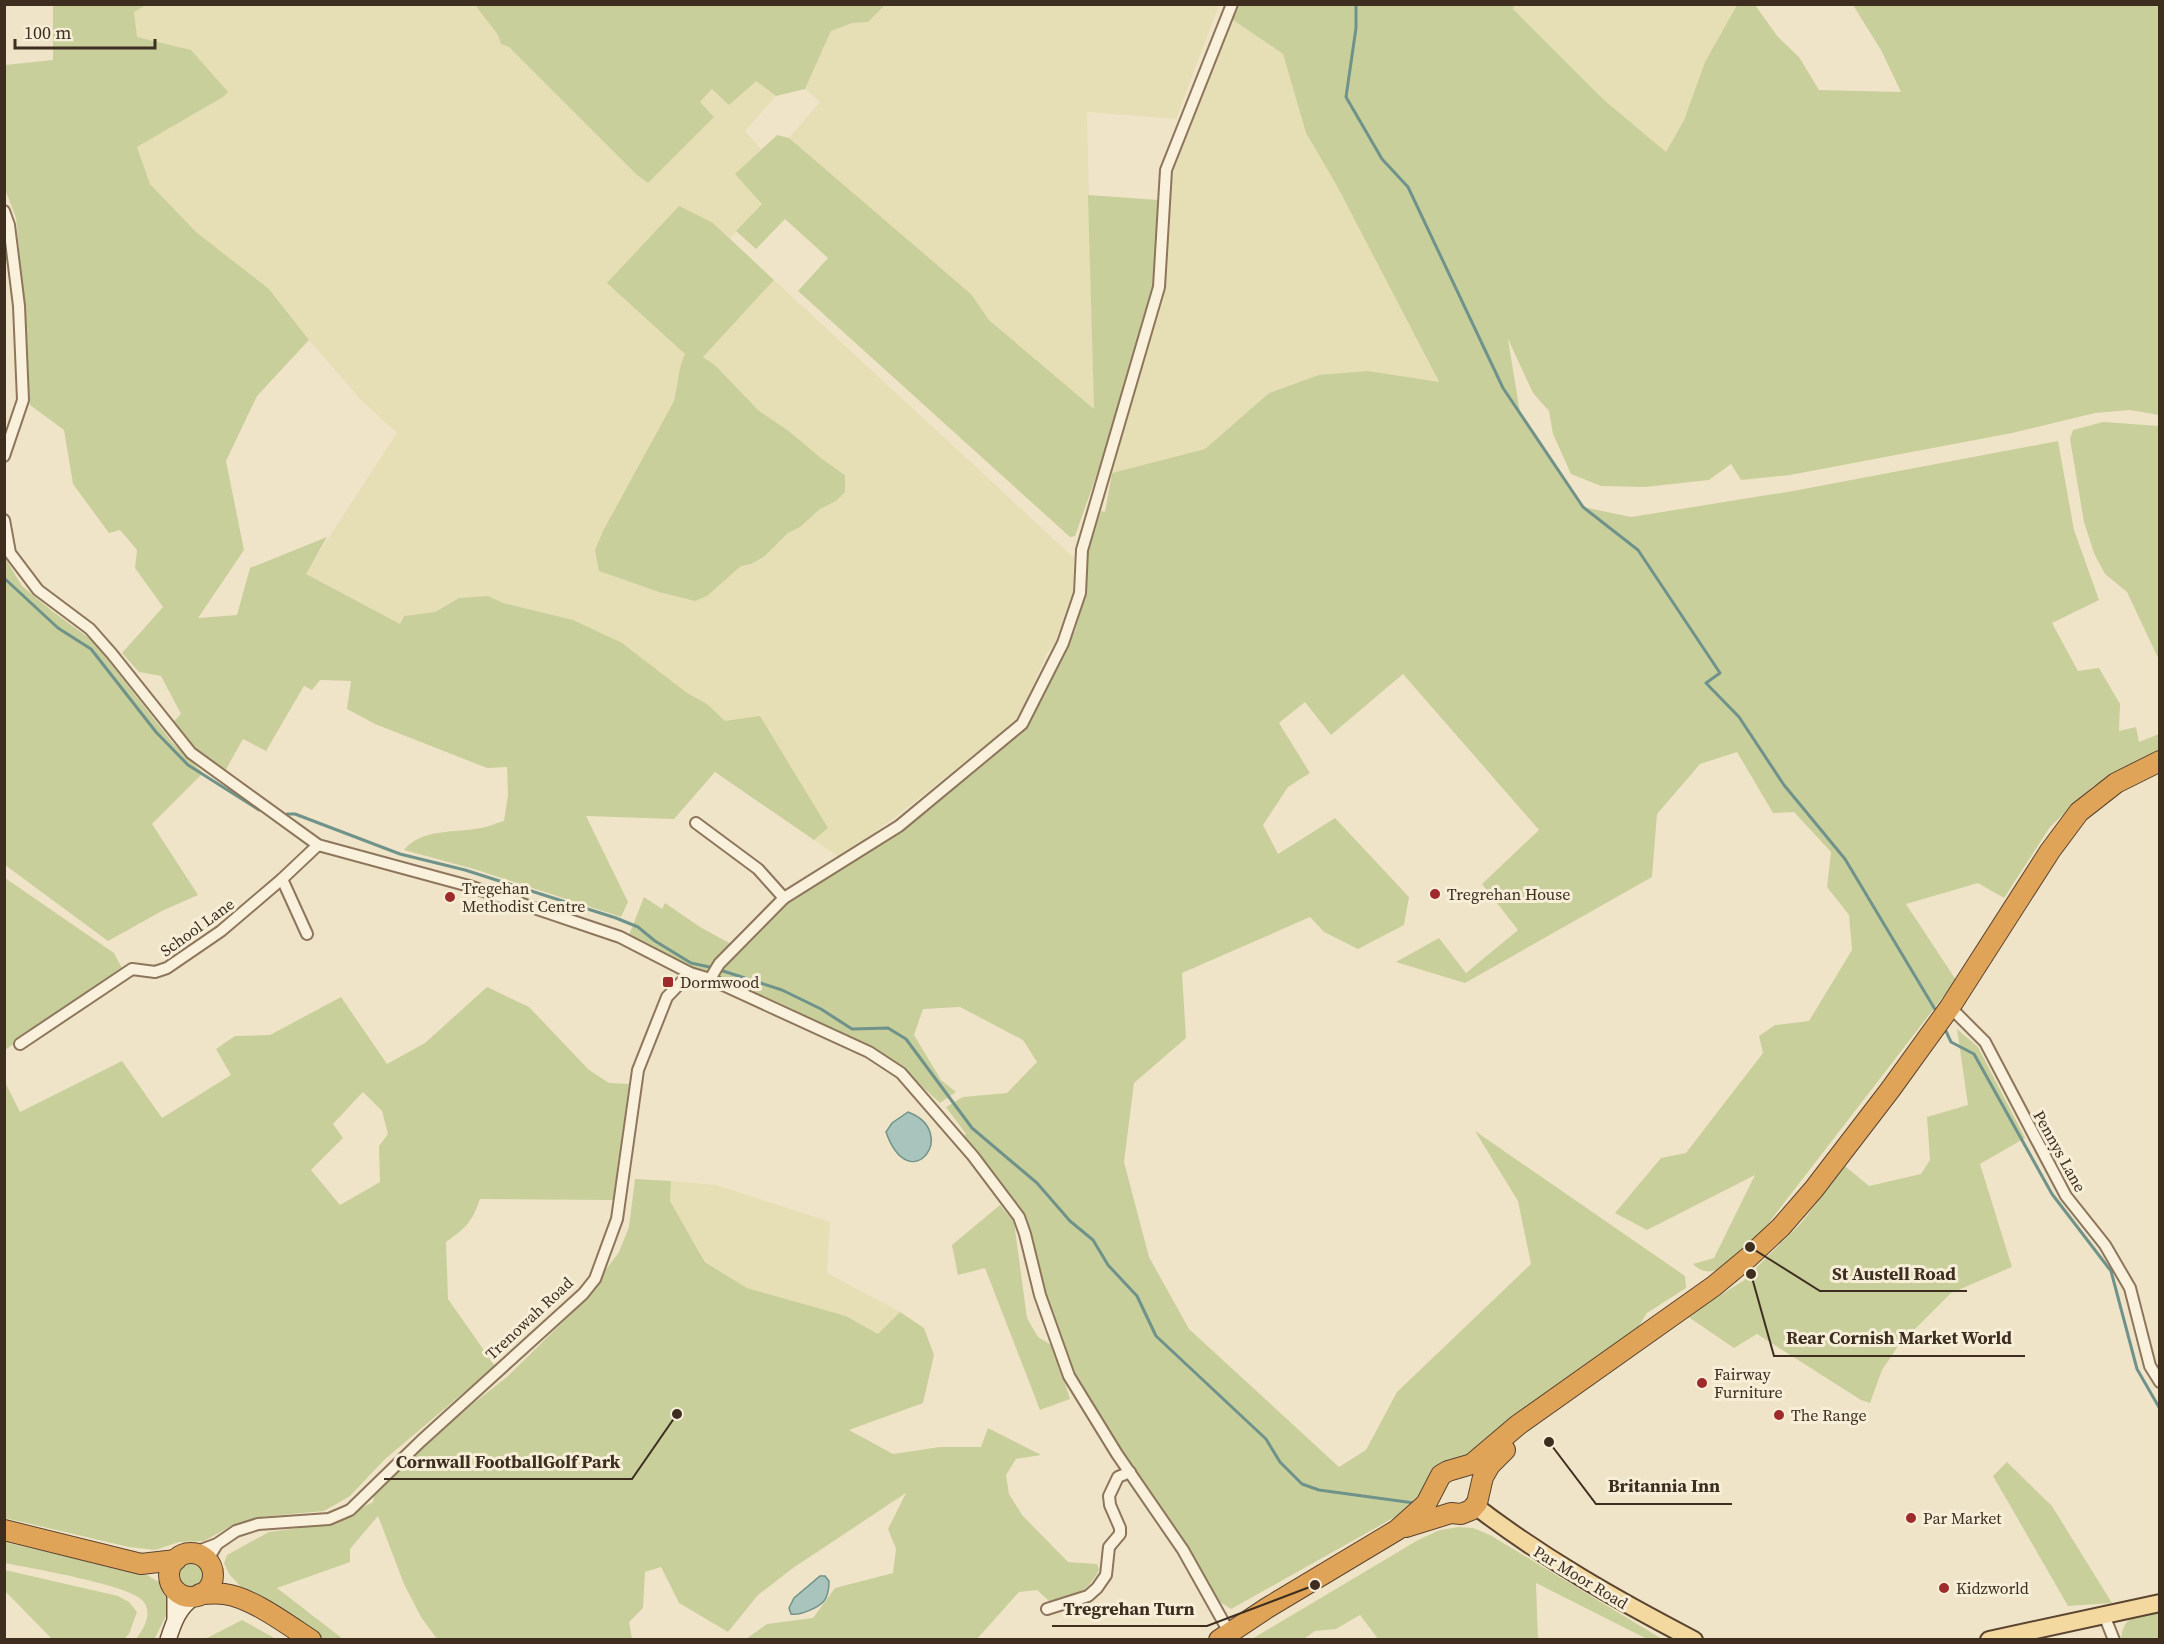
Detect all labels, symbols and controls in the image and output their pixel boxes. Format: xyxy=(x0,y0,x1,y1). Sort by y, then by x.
scale bar xyxy=(15,12,154,50)
text: 100 m xyxy=(24,20,71,45)
place label: Tregehan Methodist Centre xyxy=(462,877,585,917)
place label: Tregrehan House xyxy=(1447,883,1570,905)
marker: Tregrehan House xyxy=(1428,887,1442,901)
marker: Tregehan Methodist Centre xyxy=(443,890,457,904)
street label: School Lane xyxy=(155,893,239,961)
place label: Dormwood xyxy=(680,971,759,993)
marker: Dormwood xyxy=(661,975,675,989)
street label: Pennys Lane xyxy=(2028,1106,2092,1196)
callout: St Austell Road xyxy=(1820,1255,1967,1291)
text: St Austell Road xyxy=(1832,1261,1956,1286)
street label: Trenowah Road xyxy=(480,1272,578,1364)
callout: Rear Cornish Market World xyxy=(1774,1320,2025,1356)
text: Rear Cornish Market World xyxy=(1786,1325,2012,1350)
place label: Fairway Furniture xyxy=(1714,1363,1783,1403)
marker: Fairway Furniture xyxy=(1695,1376,1709,1390)
place label: The Range xyxy=(1791,1404,1867,1426)
marker: The Range xyxy=(1772,1408,1786,1422)
callout: Cornwall FootballGolf Park xyxy=(384,1443,632,1479)
text: Cornwall FootballGolf Park xyxy=(396,1449,621,1474)
callout: Britannia Inn xyxy=(1596,1468,1732,1504)
text: Britannia Inn xyxy=(1608,1473,1720,1498)
place label: Par Market xyxy=(1923,1507,2002,1529)
marker: Par Market xyxy=(1904,1511,1918,1525)
street label: Par Moor Road xyxy=(1530,1540,1632,1614)
place label: Kidzworld xyxy=(1956,1577,2029,1599)
marker: Kidzworld xyxy=(1937,1581,1951,1595)
callout: Tregrehan Turn xyxy=(1052,1590,1207,1626)
text: Tregrehan Turn xyxy=(1063,1596,1195,1621)

